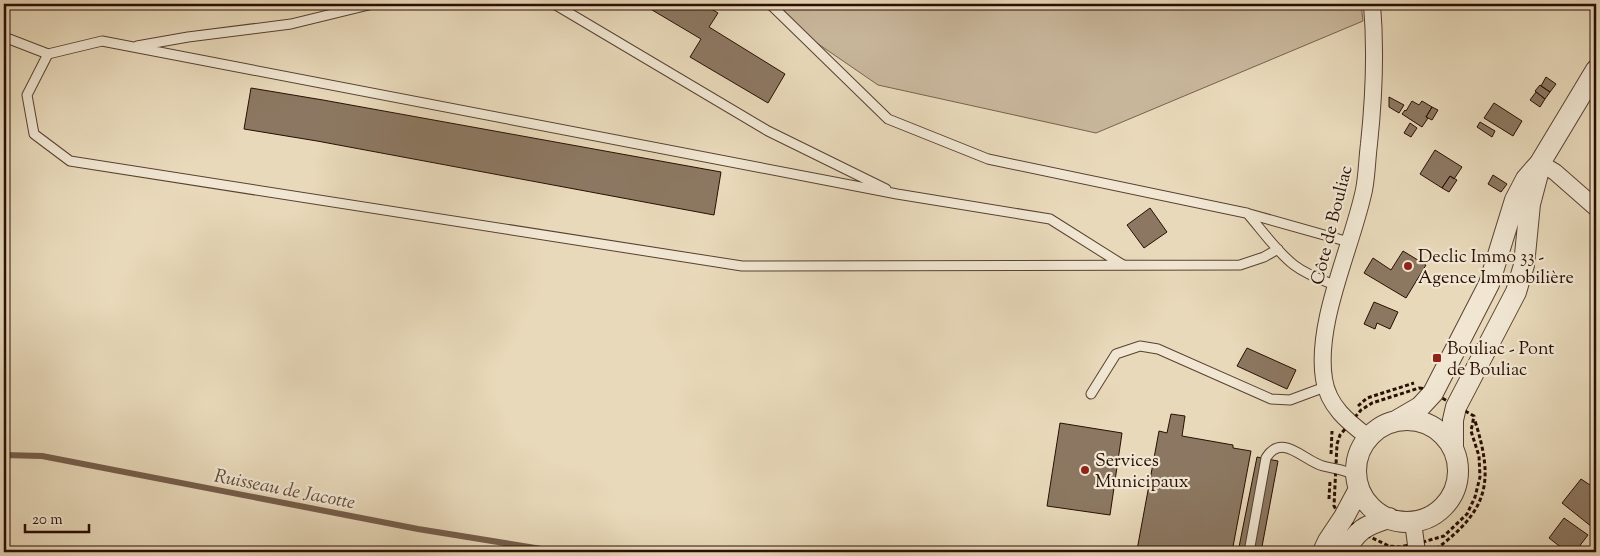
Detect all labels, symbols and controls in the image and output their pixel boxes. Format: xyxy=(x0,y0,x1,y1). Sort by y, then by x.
street label: Côte de Bouliac xyxy=(1306,163,1360,288)
place label: Declic Immo 33 - Agence Immobilière xyxy=(1418,245,1574,292)
marker: Declic Immo 33 - Agence Immobilière xyxy=(1402,260,1414,272)
place label: Bouliac - Pont de Bouliac xyxy=(1447,337,1555,384)
marker: Bouliac - Pont de Bouliac xyxy=(1431,352,1443,364)
place label: Services Municipaux xyxy=(1095,449,1189,496)
water label: Ruisseau de Jacotte xyxy=(212,464,358,517)
marker: Services Municipaux xyxy=(1079,464,1091,476)
scale bar xyxy=(25,501,89,533)
text: 20 m xyxy=(32,510,63,531)

